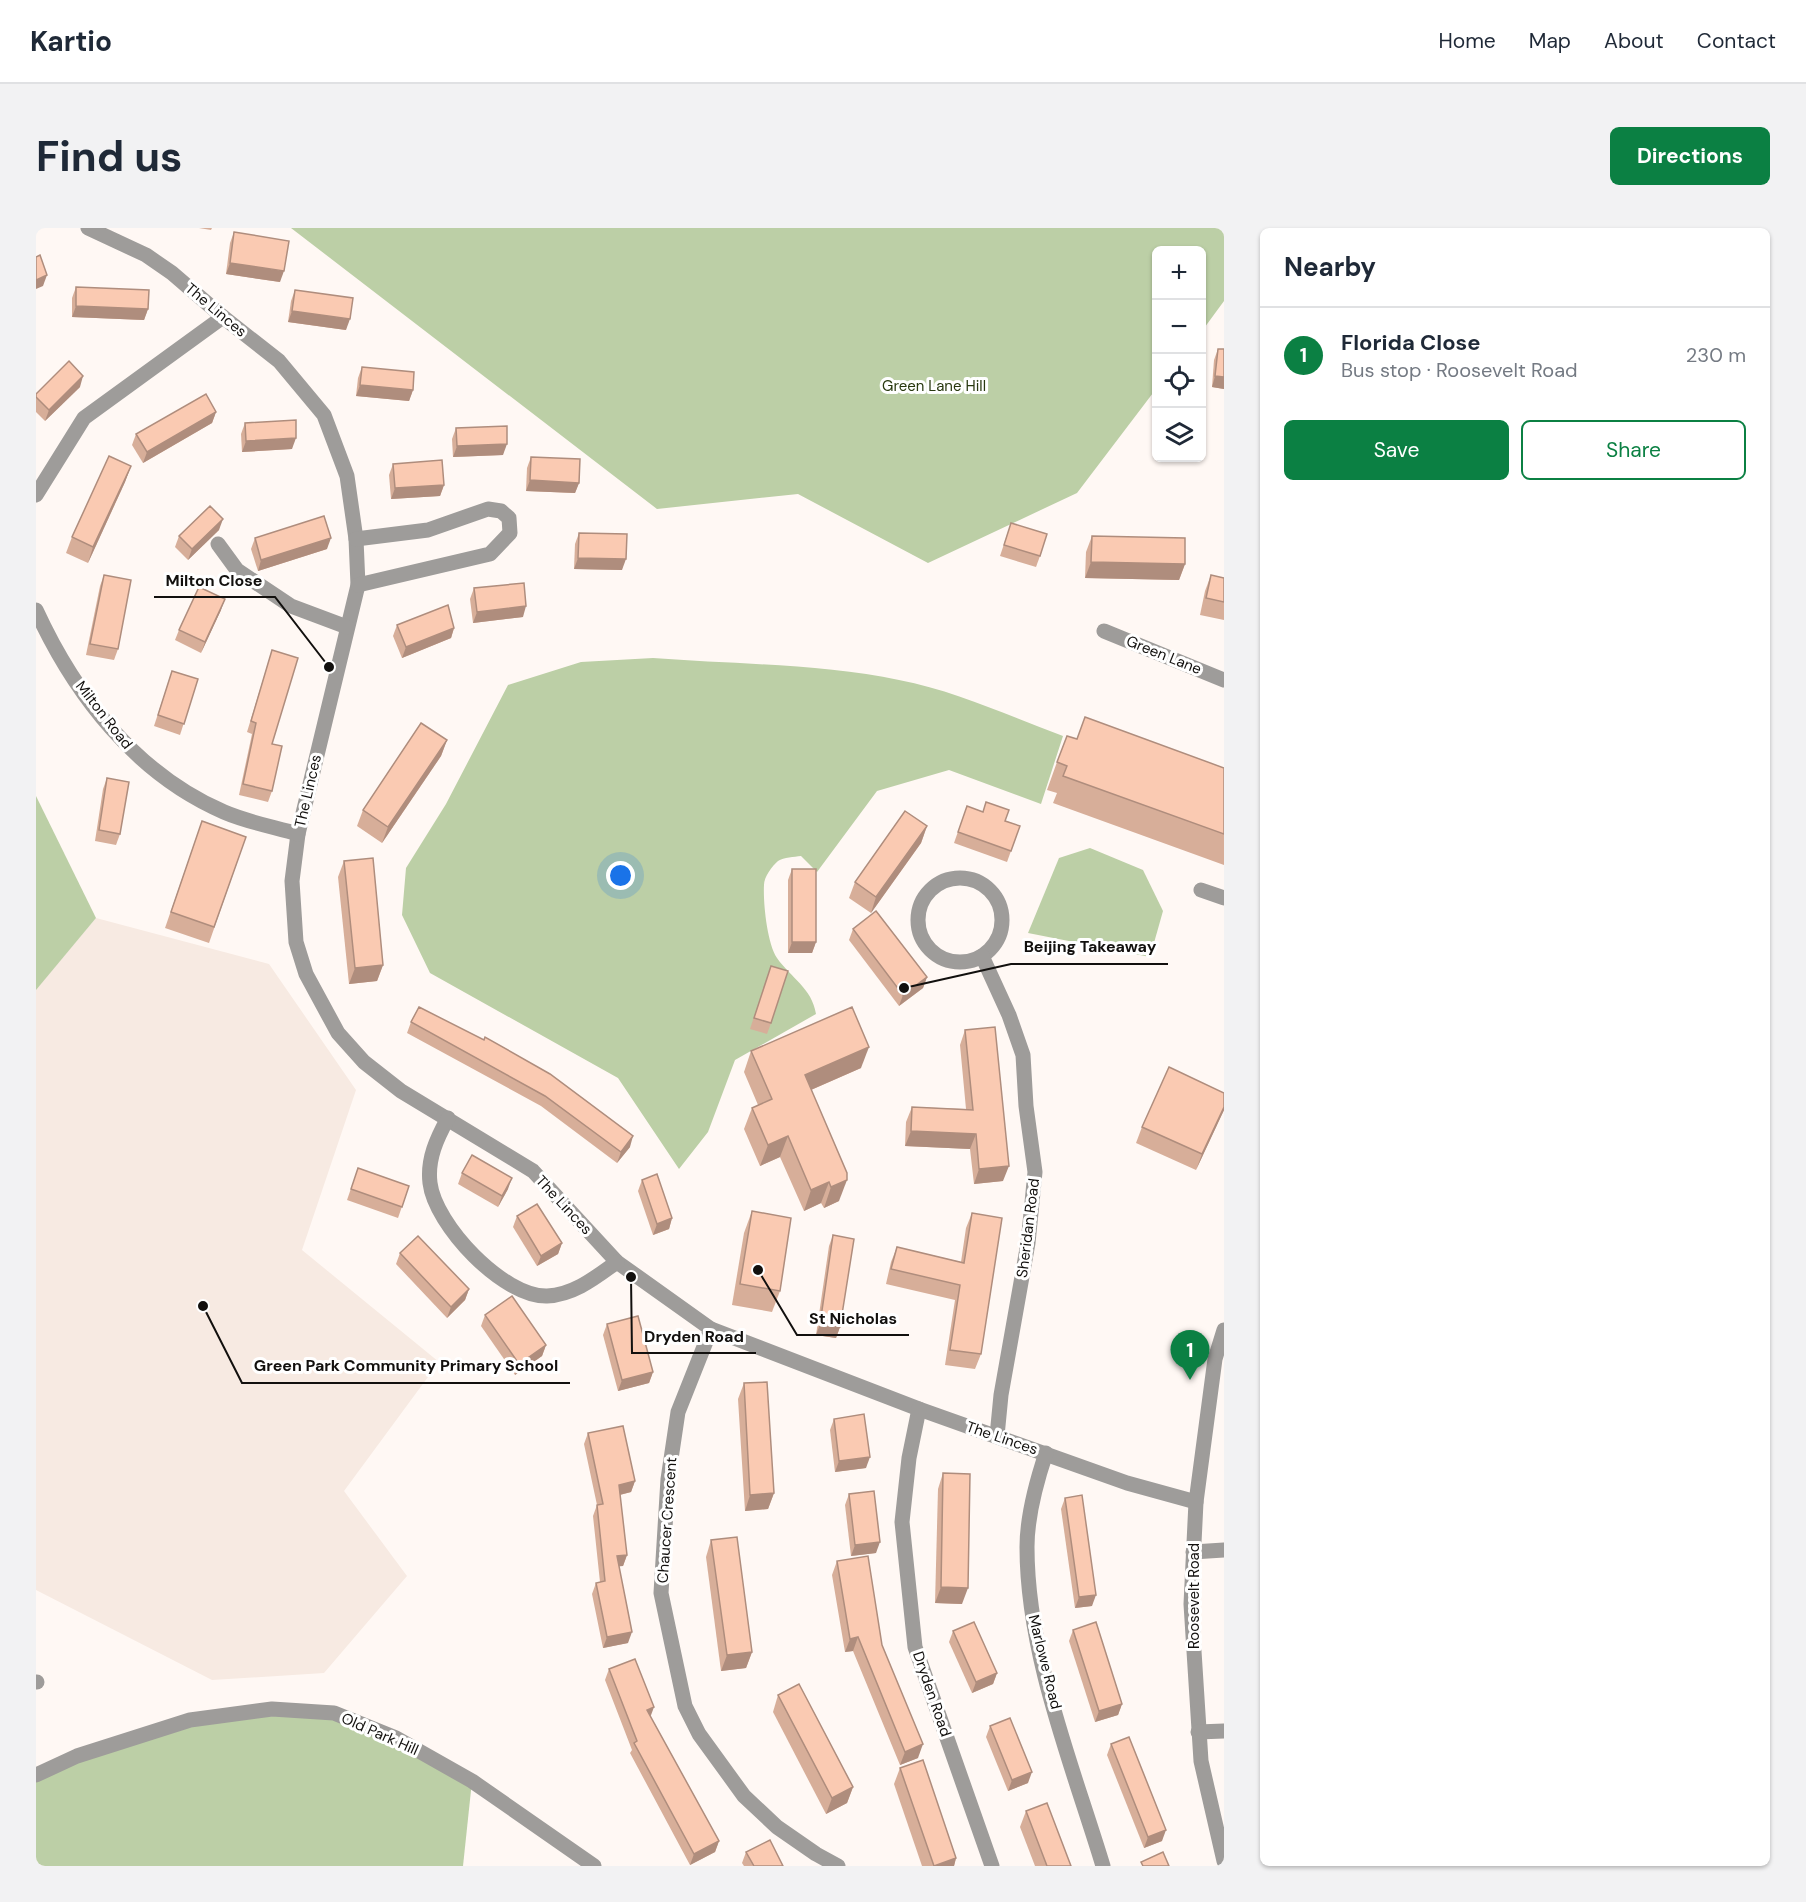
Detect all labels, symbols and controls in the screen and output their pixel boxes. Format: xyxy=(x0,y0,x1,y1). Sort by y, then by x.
text: Kartio xyxy=(30,23,112,60)
text: Home xyxy=(1438,27,1496,55)
text: Map xyxy=(1529,27,1571,55)
text: About xyxy=(1604,27,1664,55)
text: Contact xyxy=(1697,27,1776,55)
button: Directions xyxy=(1610,127,1770,185)
text: Find us xyxy=(36,129,182,184)
map controls xyxy=(1152,246,1206,462)
button: + xyxy=(1152,246,1206,300)
text: Nearby xyxy=(1284,250,1376,284)
street label: The Linces xyxy=(181,278,251,342)
button: − xyxy=(1152,300,1206,354)
text: Florida Close xyxy=(1341,328,1481,357)
text: 1 xyxy=(1300,342,1307,368)
text: 230 m xyxy=(1686,342,1746,368)
button: locate xyxy=(1152,354,1206,408)
text: Bus stop · Roosevelt Road xyxy=(1341,357,1578,383)
park label: Green Lane Hill xyxy=(882,376,986,396)
button: layers xyxy=(1152,408,1206,462)
button: Save xyxy=(1284,420,1509,480)
button: Share xyxy=(1521,420,1746,480)
callout: Milton Close xyxy=(154,563,275,597)
text: Milton Close xyxy=(166,570,262,591)
street label: Green Lane xyxy=(1123,631,1205,679)
street label: Milton Road xyxy=(71,677,137,753)
street label: The Linces xyxy=(290,753,326,829)
your location xyxy=(606,861,635,890)
callout: Beijing Takeaway xyxy=(1011,930,1168,964)
text: Beijing Takeaway xyxy=(1024,936,1157,957)
street label: The Linces xyxy=(531,1171,597,1239)
street label: Sheridan Road xyxy=(1012,1177,1044,1279)
callout: St Nicholas xyxy=(797,1301,909,1335)
text: St Nicholas xyxy=(809,1308,897,1329)
callout: Dryden Road xyxy=(632,1319,756,1353)
text: Dryden Road xyxy=(644,1326,744,1347)
pin: 1 xyxy=(1170,1330,1210,1380)
callout: Green Park Community Primary School xyxy=(242,1349,570,1383)
text: Green Park Community Primary School xyxy=(254,1355,558,1376)
street label: The Linces xyxy=(964,1416,1040,1460)
street label: Chaucer Crescent xyxy=(653,1456,681,1584)
street label: Roosevelt Road xyxy=(1184,1543,1204,1649)
street label: Marlowe Road xyxy=(1024,1613,1066,1711)
street label: Dryden Road xyxy=(908,1649,956,1739)
street label: Old Park Hill xyxy=(338,1708,422,1760)

